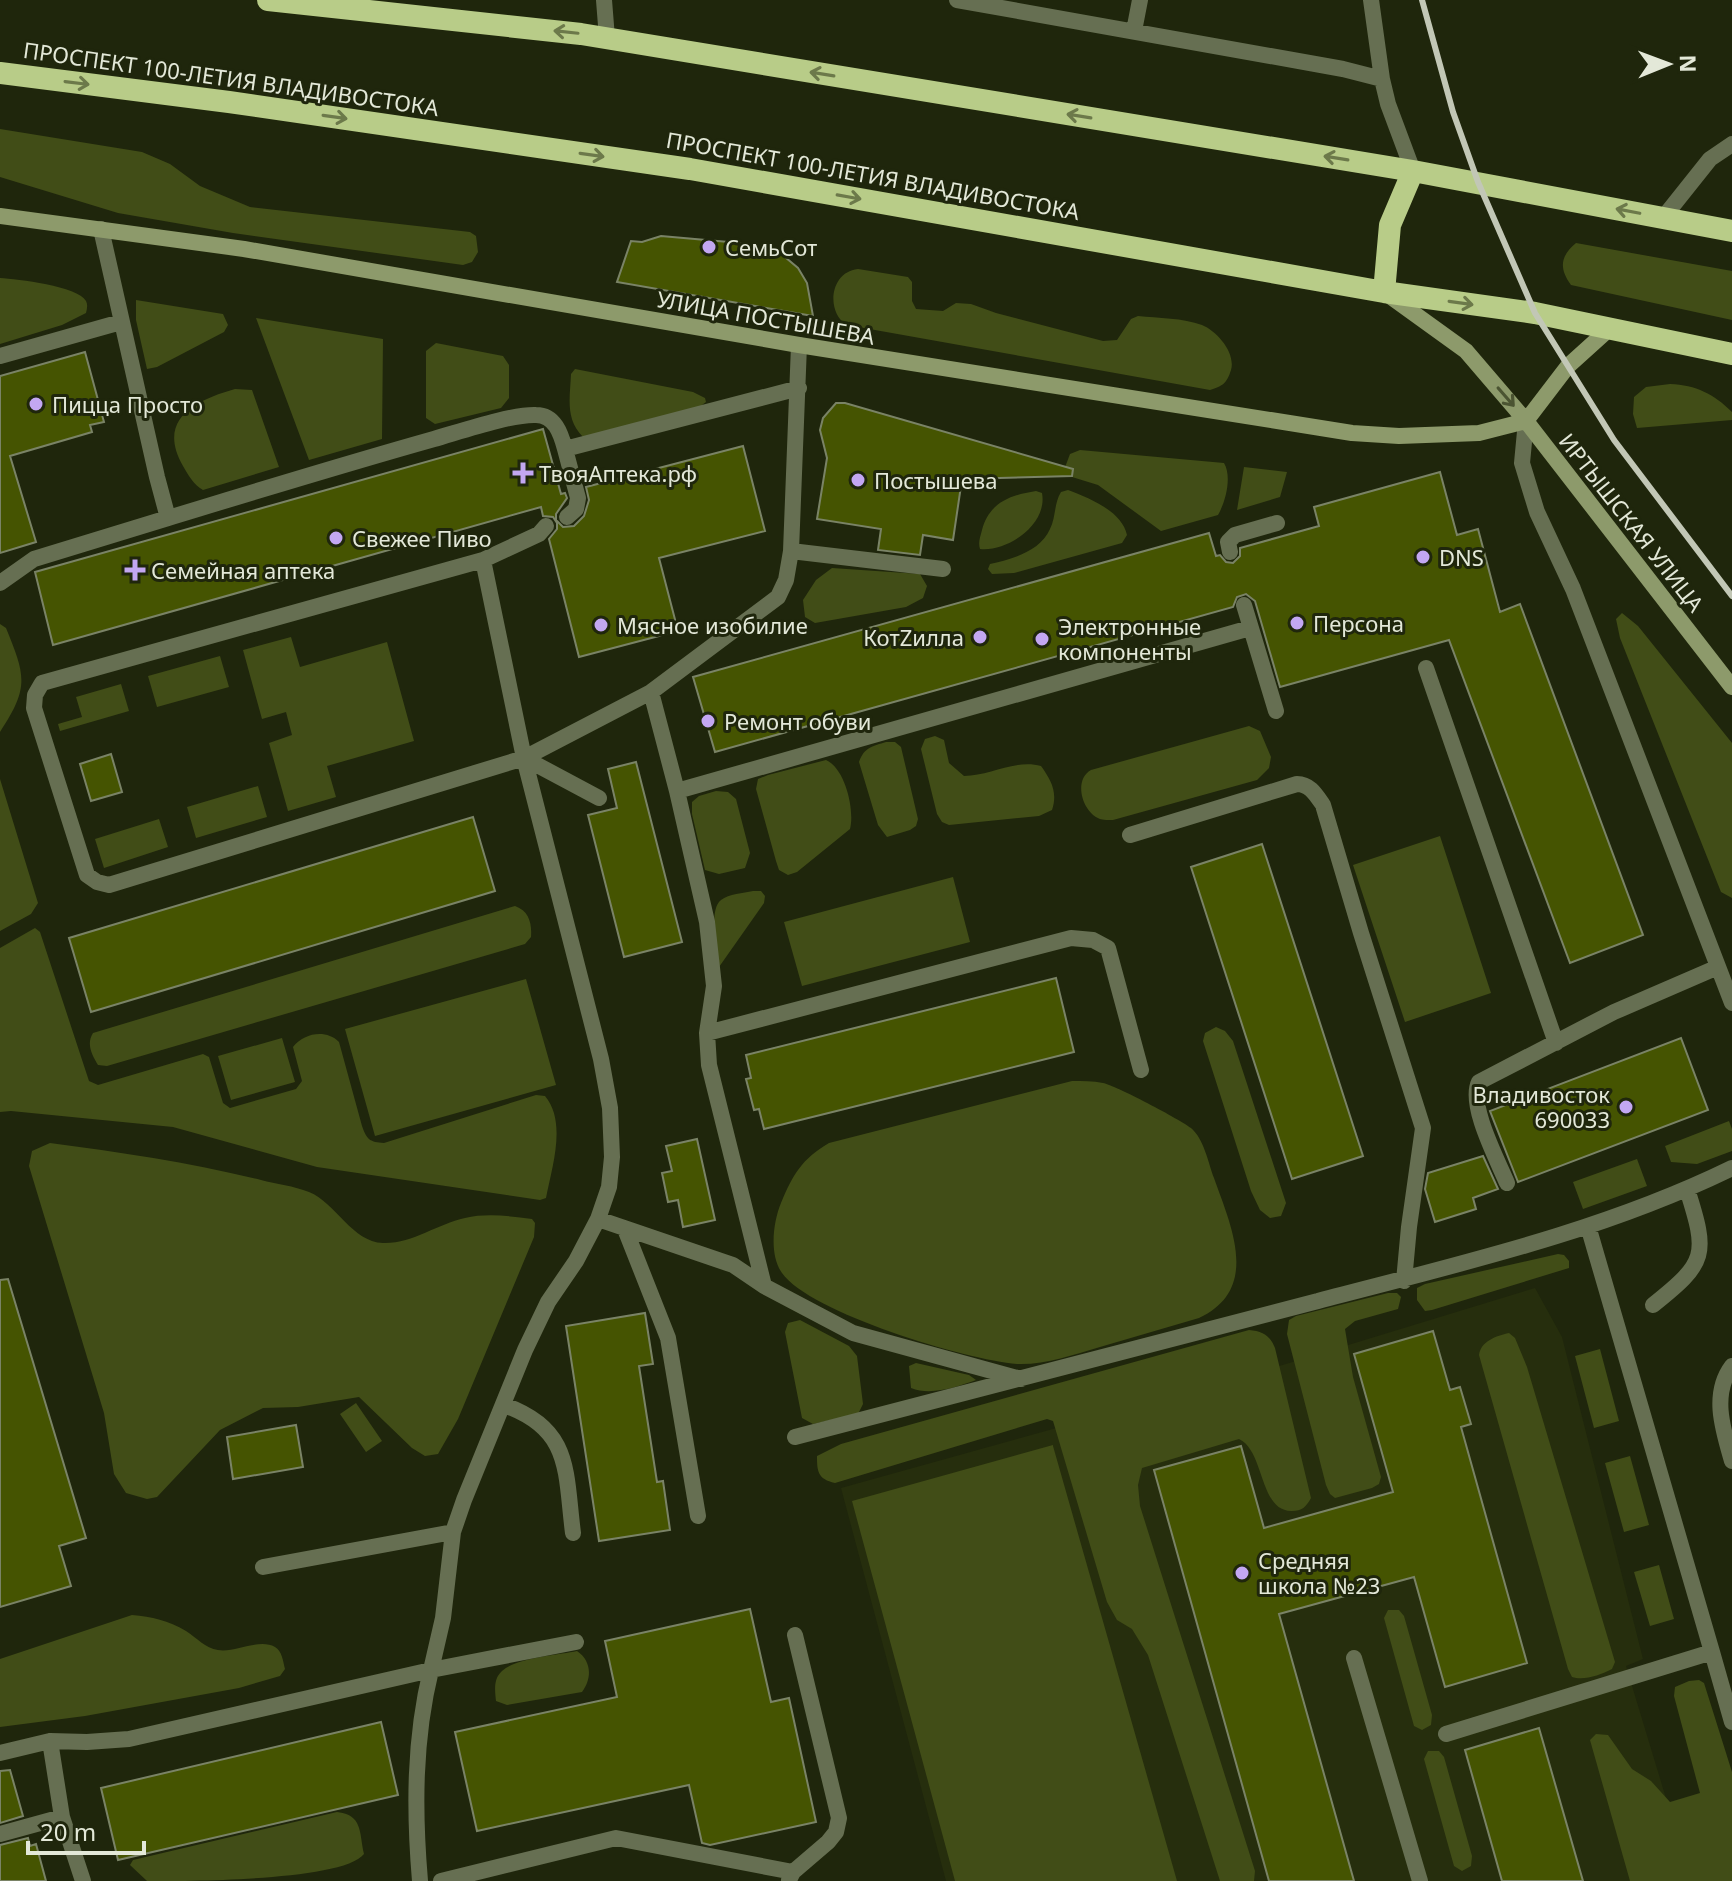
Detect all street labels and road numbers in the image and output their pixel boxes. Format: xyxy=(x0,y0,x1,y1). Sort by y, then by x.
street label: ПРОСПЕКТ 100-ЛЕТИЯ ВЛАДИВОСТОКА xyxy=(21,34,442,122)
street label: ПРОСПЕКТ 100-ЛЕТИЯ ВЛАДИВОСТОКА xyxy=(664,124,1083,226)
street label: УЛИЦА ПОСТЫШЕВА xyxy=(655,283,878,351)
street label: ИРТЫШСКАЯ УЛИЦА xyxy=(1553,426,1712,618)

